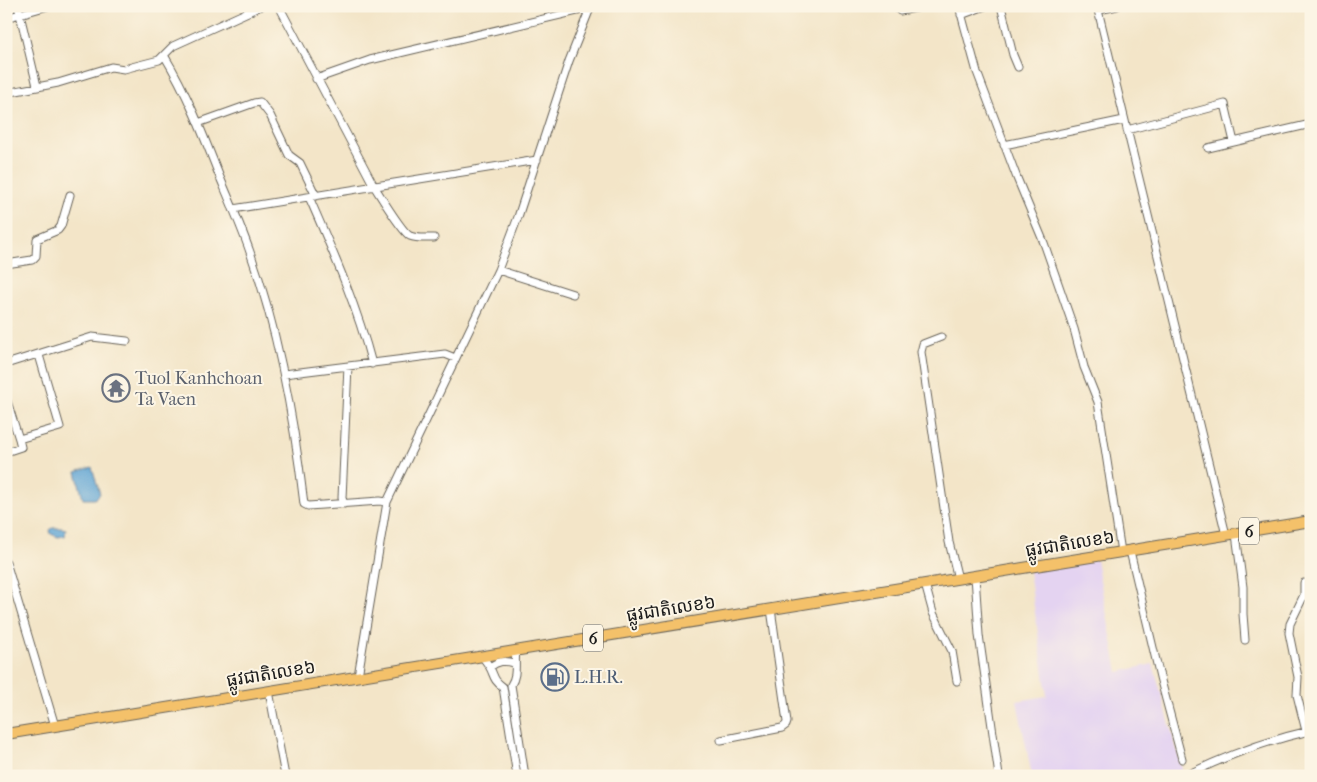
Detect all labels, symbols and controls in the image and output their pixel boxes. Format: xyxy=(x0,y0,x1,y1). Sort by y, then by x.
place label: Tuol Kanhchoan Ta Vaen xyxy=(135,368,263,410)
temple icon: Tuol Kanhchoan Ta Vaen xyxy=(101,373,131,403)
road number: 6 xyxy=(1239,518,1259,544)
street label: ផ្លូវជាតិលេខ៦ xyxy=(1024,527,1117,567)
street label: ផ្លូវជាតិលេខ៦ xyxy=(625,592,718,632)
road number: 6 xyxy=(583,624,603,651)
street label: ផ្លូវជាតិលេខ៦ xyxy=(225,657,318,697)
fuel station icon: L.H.R. xyxy=(540,662,570,692)
place label: L.H.R. xyxy=(574,667,623,688)

